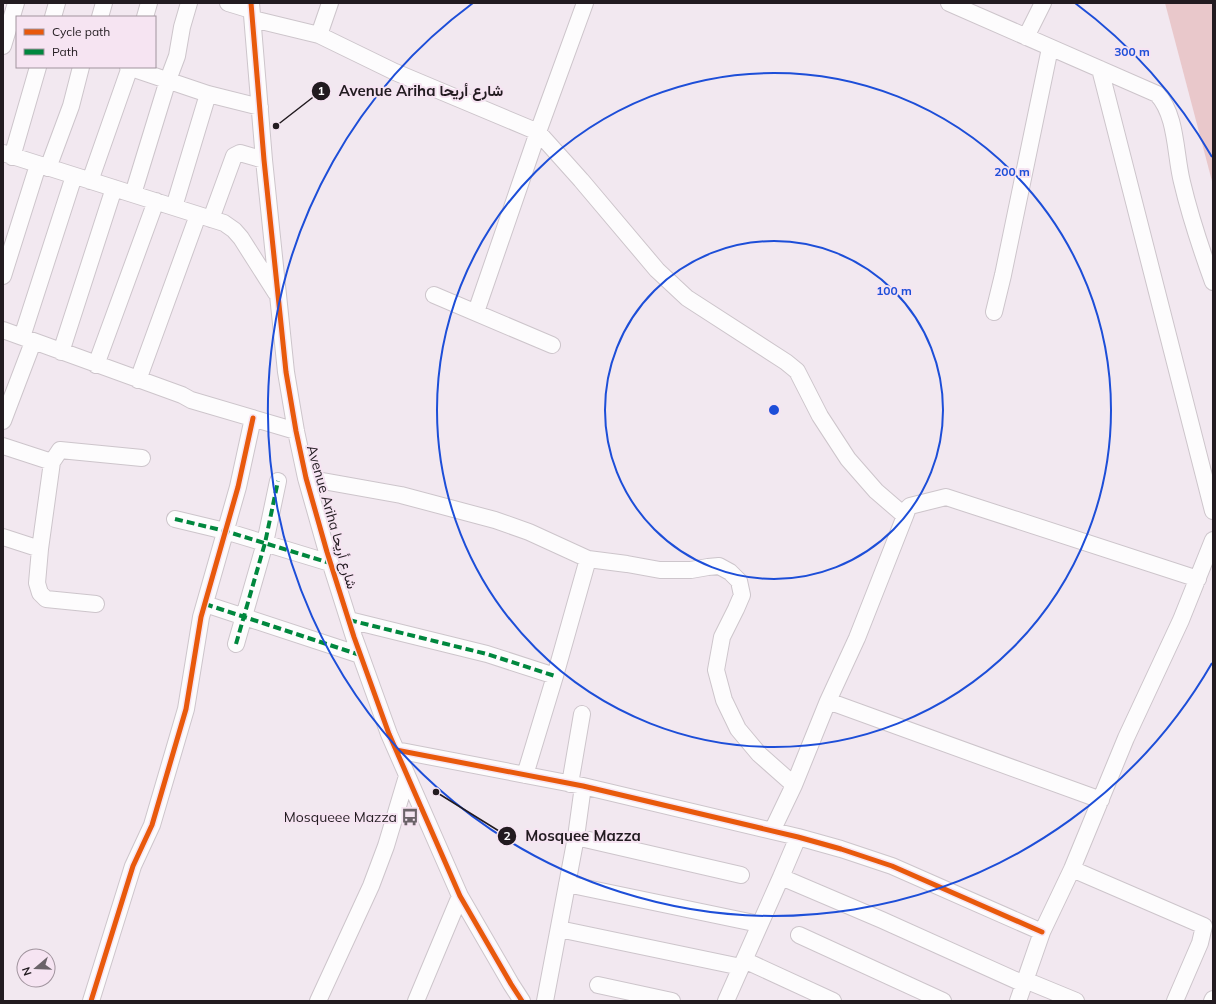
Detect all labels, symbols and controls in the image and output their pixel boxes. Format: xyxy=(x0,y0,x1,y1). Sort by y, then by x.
legend xyxy=(16,16,156,68)
text: Cycle path xyxy=(52,24,110,39)
text: Path xyxy=(52,44,78,59)
text: 300 m xyxy=(1114,44,1150,59)
callout: Avenue Ariha شارع أريحا xyxy=(311,77,511,104)
text: Avenue Ariha شارع أريحا xyxy=(339,81,503,101)
text: 1 xyxy=(317,83,325,98)
text: 200 m xyxy=(994,164,1030,179)
text: 100 m xyxy=(876,283,912,298)
centre of rings xyxy=(767,403,781,417)
street label: Avenue Ariha شارع أريحا xyxy=(301,443,361,592)
bus stop icon: Mosqueee Mazza xyxy=(400,807,420,827)
place label: Mosqueee Mazza xyxy=(284,808,397,826)
callout: Mosquee Mazza xyxy=(497,822,649,849)
text: Mosquee Mazza xyxy=(525,826,641,845)
text: 2 xyxy=(503,828,511,843)
north arrow xyxy=(16,948,56,988)
text: N xyxy=(19,965,35,977)

